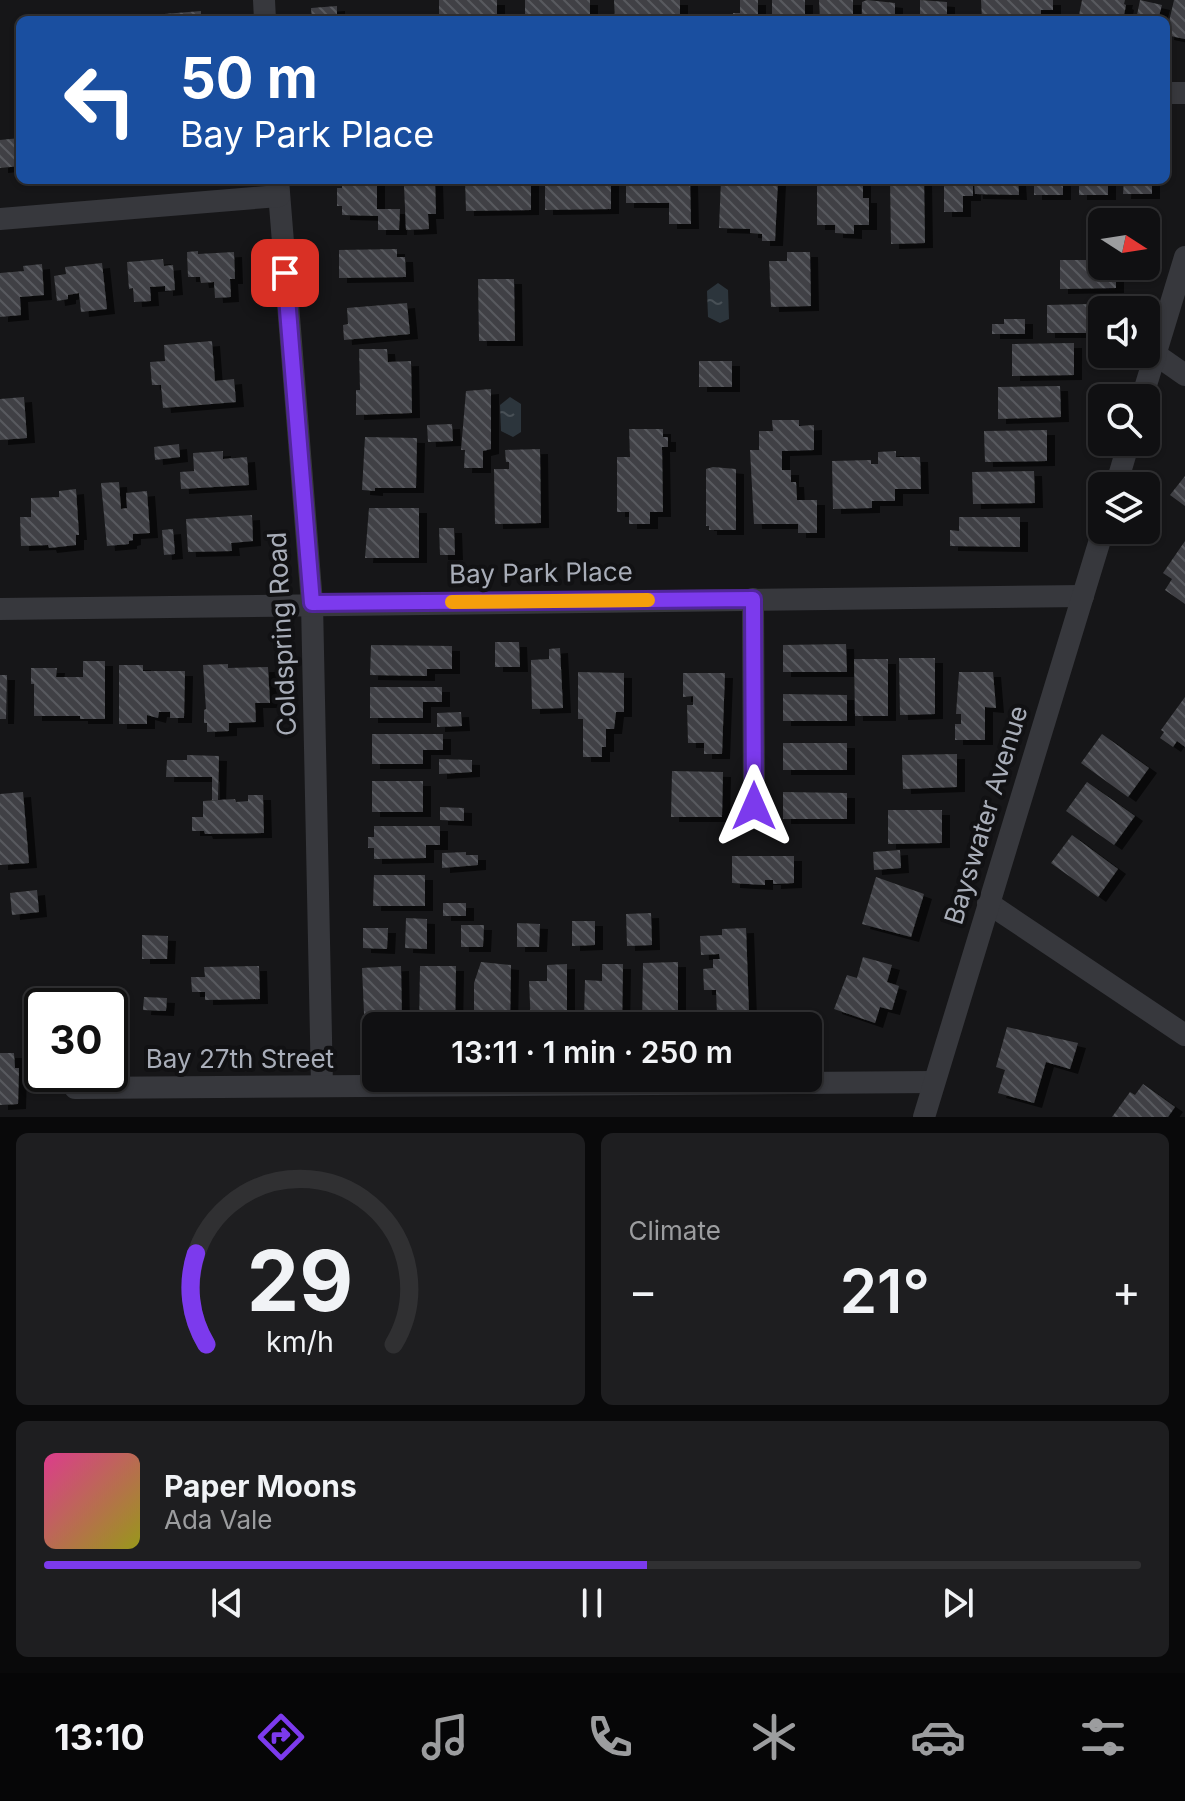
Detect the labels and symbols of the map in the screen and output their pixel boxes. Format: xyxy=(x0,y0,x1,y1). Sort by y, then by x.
north arrow xyxy=(1088,208,1160,280)
pin xyxy=(251,239,319,307)
street label: Coldspring Road xyxy=(261,531,302,737)
street label: Bay Park Place xyxy=(449,555,633,590)
street label: Bayswater Avenue xyxy=(937,702,1034,928)
position arrow xyxy=(712,764,796,848)
speed limit sign: 30 xyxy=(24,988,128,1092)
street label: Bay 27th Street xyxy=(146,1043,334,1074)

